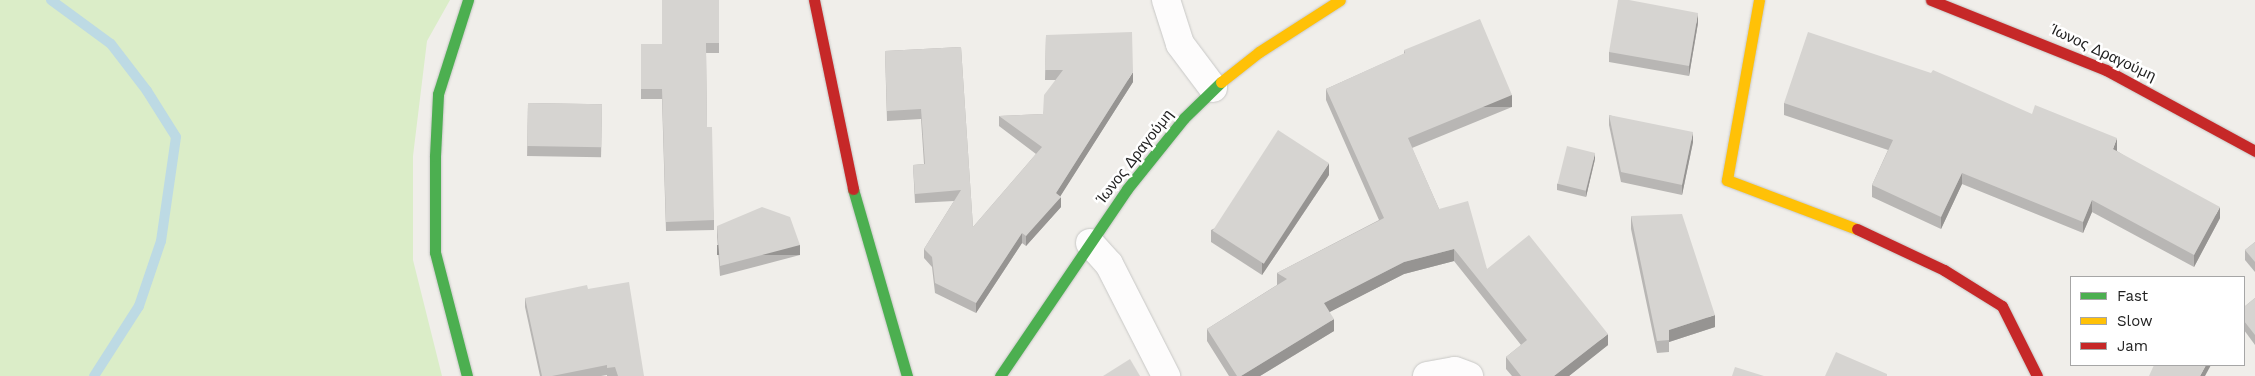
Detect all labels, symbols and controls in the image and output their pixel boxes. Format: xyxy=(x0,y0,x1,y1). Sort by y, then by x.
street label: Ίωνος Δραγούμη xyxy=(2047,21,2159,85)
street label: Ίωνος Δραγούμη xyxy=(1093,106,1177,208)
legend xyxy=(2070,276,2245,366)
text: Fast xyxy=(2117,287,2148,305)
text: Slow xyxy=(2117,312,2153,330)
text: Jam xyxy=(2117,337,2148,355)

